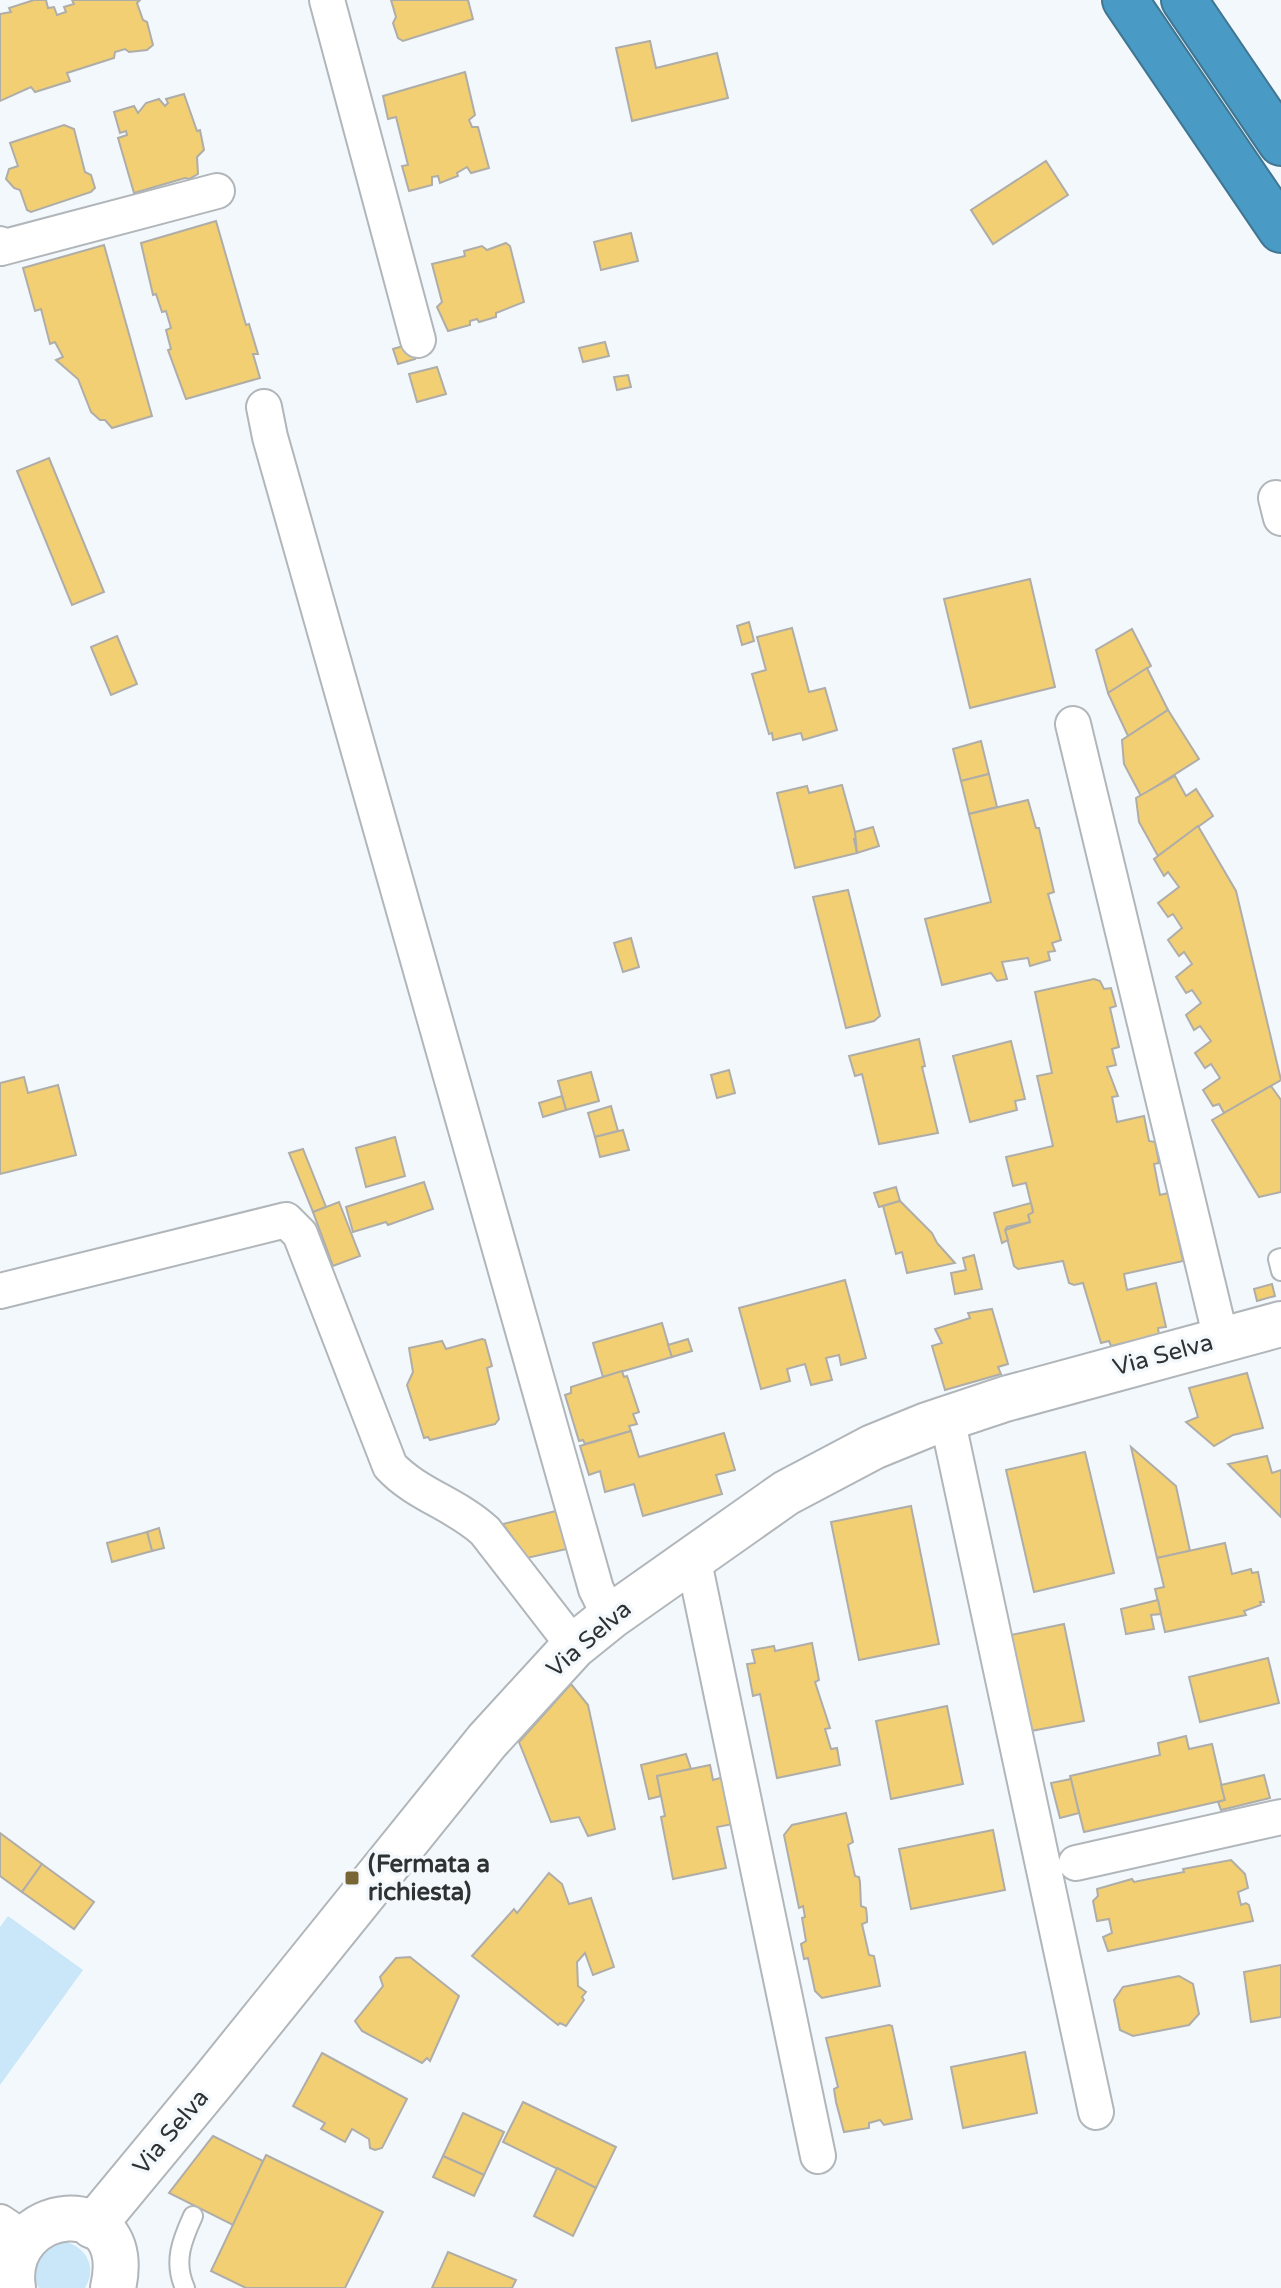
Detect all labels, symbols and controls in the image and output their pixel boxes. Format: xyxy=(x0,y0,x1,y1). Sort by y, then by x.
street label: Via Selva xyxy=(1110,1328,1216,1382)
street label: Via Selva xyxy=(541,1594,637,1684)
place label: (Fermata a richiesta) xyxy=(368,1850,490,1907)
marker: (Fermata a richiesta) xyxy=(343,1869,361,1887)
street label: Via Selva xyxy=(127,2083,215,2181)

